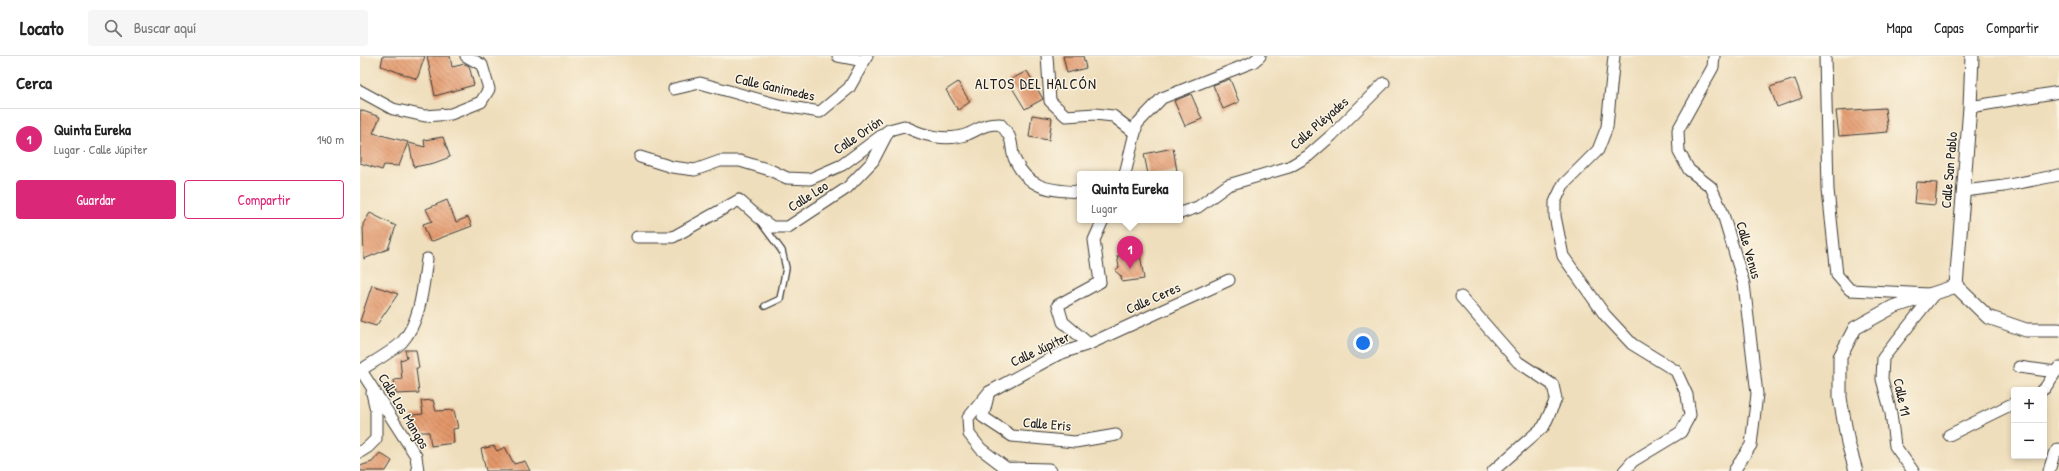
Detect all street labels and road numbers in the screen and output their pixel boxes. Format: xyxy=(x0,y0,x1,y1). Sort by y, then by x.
street label: Calle Ganimedes xyxy=(733,68,817,105)
street label: Calle Pléyades xyxy=(1285,92,1353,154)
street label: Calle Orión xyxy=(829,111,886,158)
street label: Calle San Pablo xyxy=(1936,131,1961,209)
street label: Calle Leo xyxy=(784,175,832,216)
street label: Calle Venus xyxy=(1732,219,1767,281)
street label: Calle Ceres xyxy=(1123,277,1183,318)
street label: Calle Júpiter xyxy=(1007,326,1074,372)
street label: Calle Los Mangos xyxy=(374,369,434,453)
street label: Calle 11 xyxy=(1889,376,1916,418)
street label: Calle Eris xyxy=(1022,412,1072,435)

